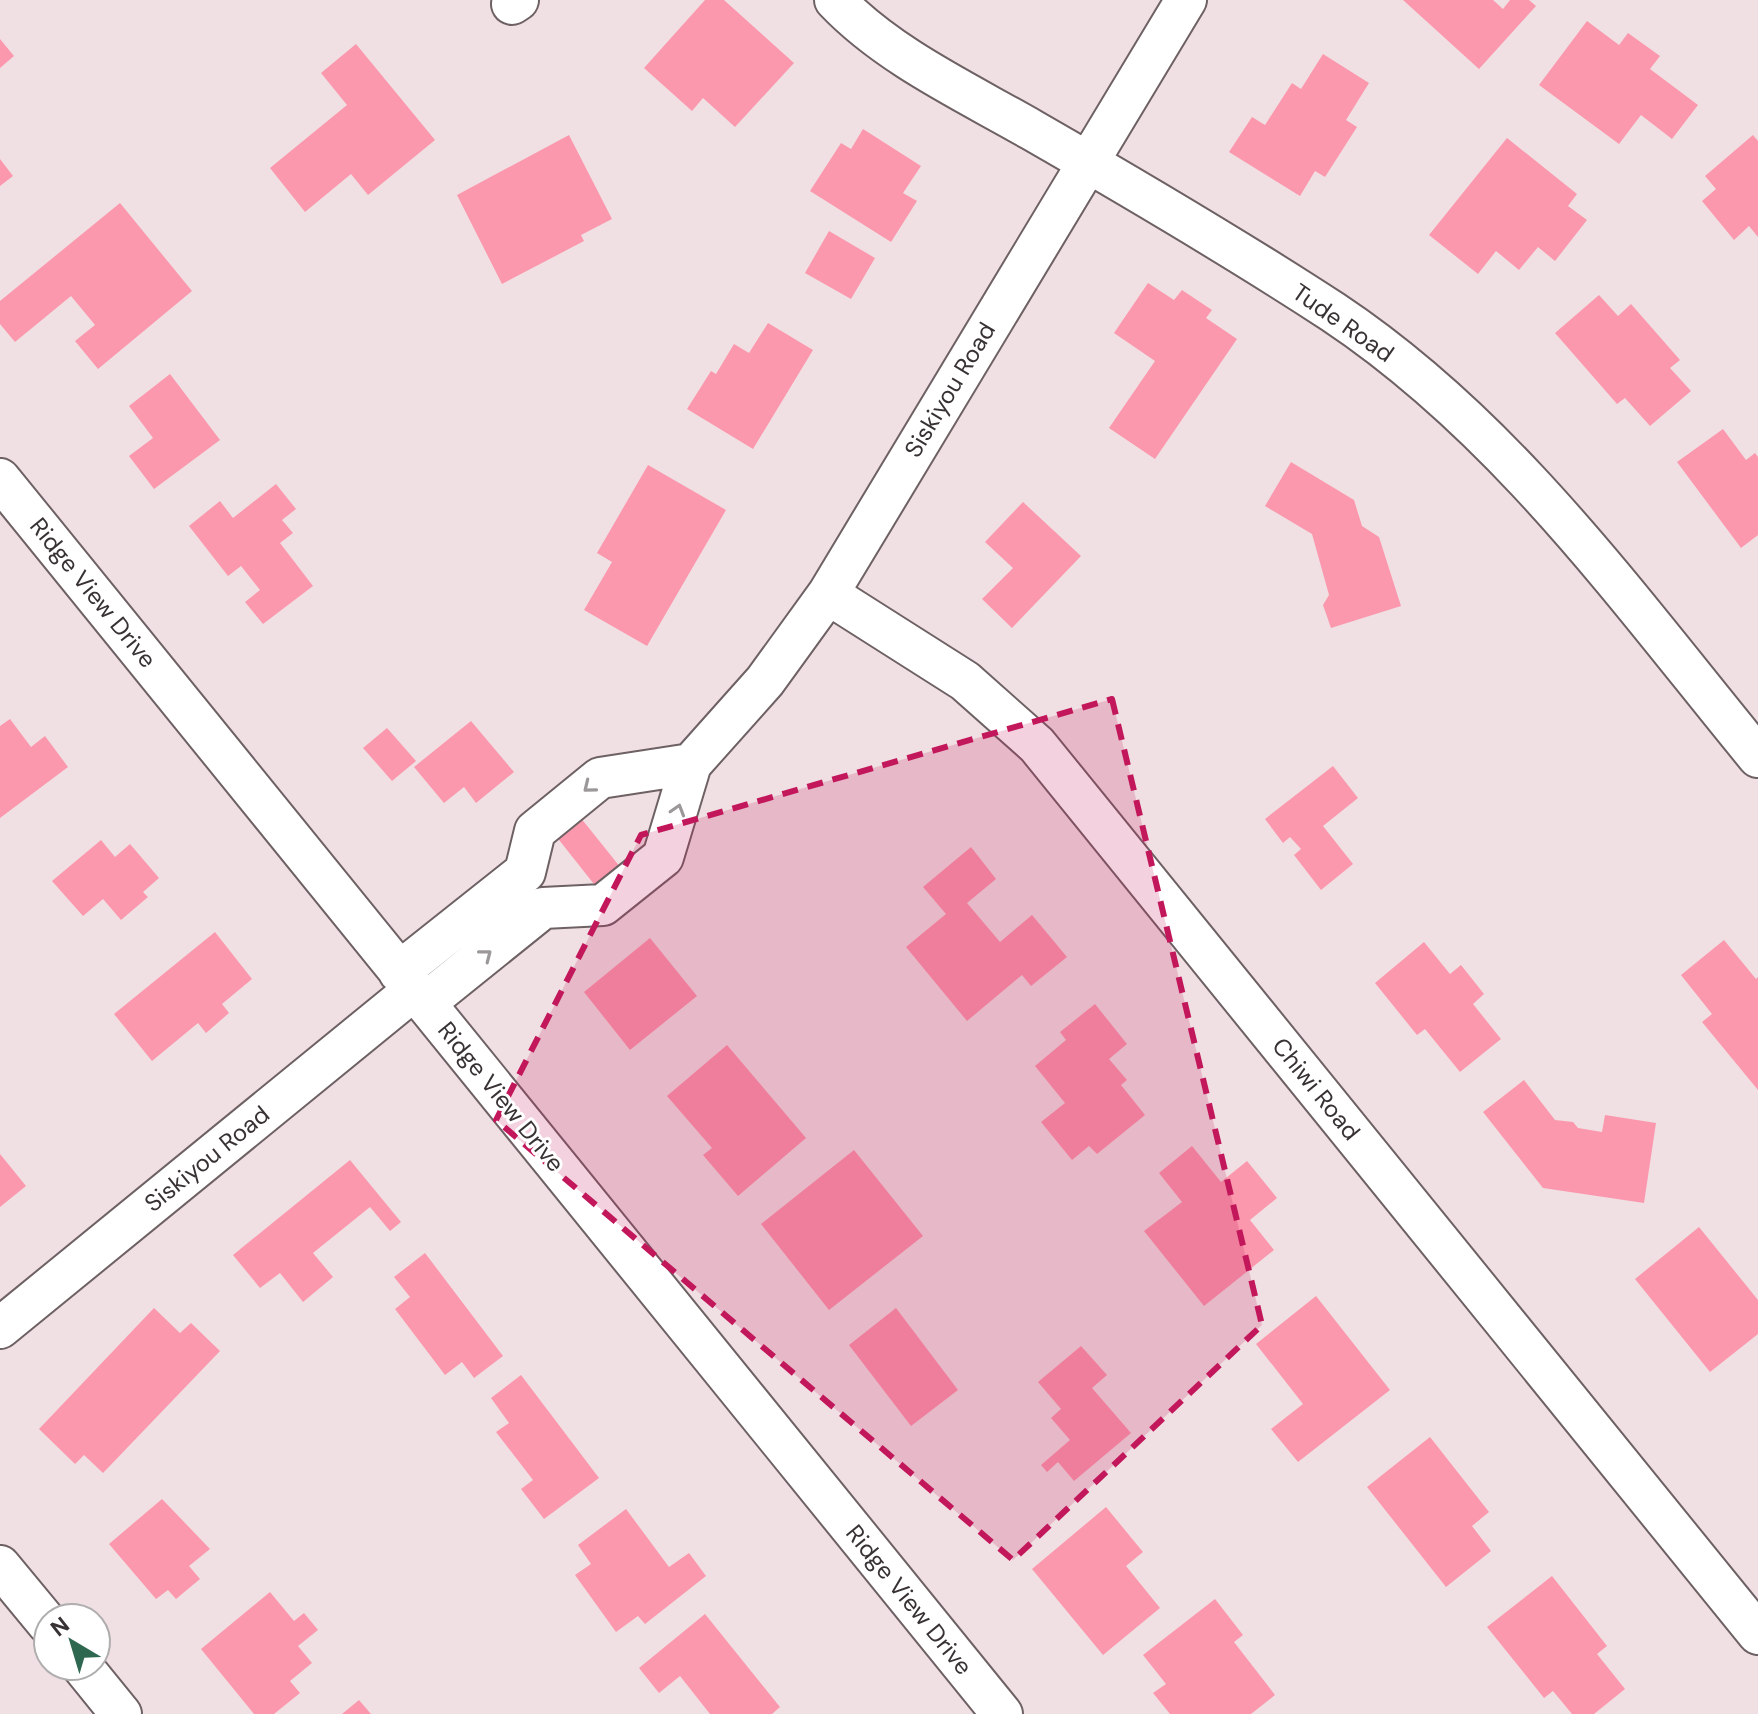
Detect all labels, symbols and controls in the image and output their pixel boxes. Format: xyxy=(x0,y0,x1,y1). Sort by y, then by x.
street label: Tude Road xyxy=(1286,276,1400,369)
street label: Siskiyou Road xyxy=(897,317,1002,463)
street label: Ridge View Drive xyxy=(23,511,163,674)
one-way arrow xyxy=(584,777,599,791)
one-way arrow xyxy=(669,803,685,817)
one-way arrow xyxy=(477,950,492,964)
street label: Ridge View Drive xyxy=(431,1015,571,1178)
street label: Chiwi Road xyxy=(1266,1031,1367,1146)
street label: Siskiyou Road xyxy=(138,1099,276,1219)
street label: Ridge View Drive xyxy=(839,1518,979,1681)
north arrow xyxy=(32,1602,112,1682)
text: N xyxy=(45,1610,75,1643)

